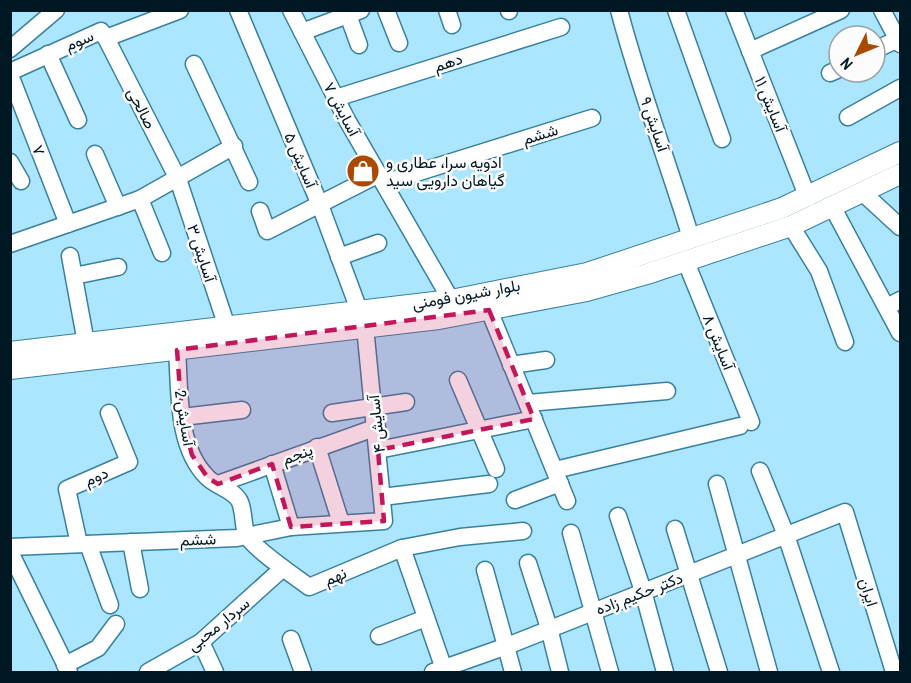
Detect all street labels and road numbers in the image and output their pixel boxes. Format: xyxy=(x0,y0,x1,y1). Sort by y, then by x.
street label: سوم xyxy=(61,24,97,56)
street label: دهم xyxy=(431,47,465,77)
street label: آسایش ۱۱ xyxy=(750,73,793,136)
street label: آسایش ۷ xyxy=(319,78,366,141)
street label: صالحی xyxy=(122,84,162,132)
street label: آسایش ۹ xyxy=(635,94,675,156)
street label: ششم xyxy=(519,118,561,150)
street label: آسایش ۵ xyxy=(279,129,323,192)
street label: ۷ xyxy=(27,142,51,158)
street label: آسایش ۳ xyxy=(182,221,222,286)
street label: بلوار شیون فومنی xyxy=(410,274,522,314)
street label: آسایش ۸ xyxy=(698,311,741,374)
street label: آسایش 2 xyxy=(170,389,200,449)
street label: آسایش ۴ xyxy=(362,393,390,454)
street label: پنجم xyxy=(278,438,316,471)
street label: دوم xyxy=(80,461,112,491)
street label: ششم xyxy=(179,527,217,551)
street label: نهم xyxy=(320,561,350,591)
street label: دکتر حکیم زاده xyxy=(592,566,686,620)
street label: ایران xyxy=(854,575,884,609)
street label: سردار محبی xyxy=(182,592,254,656)

